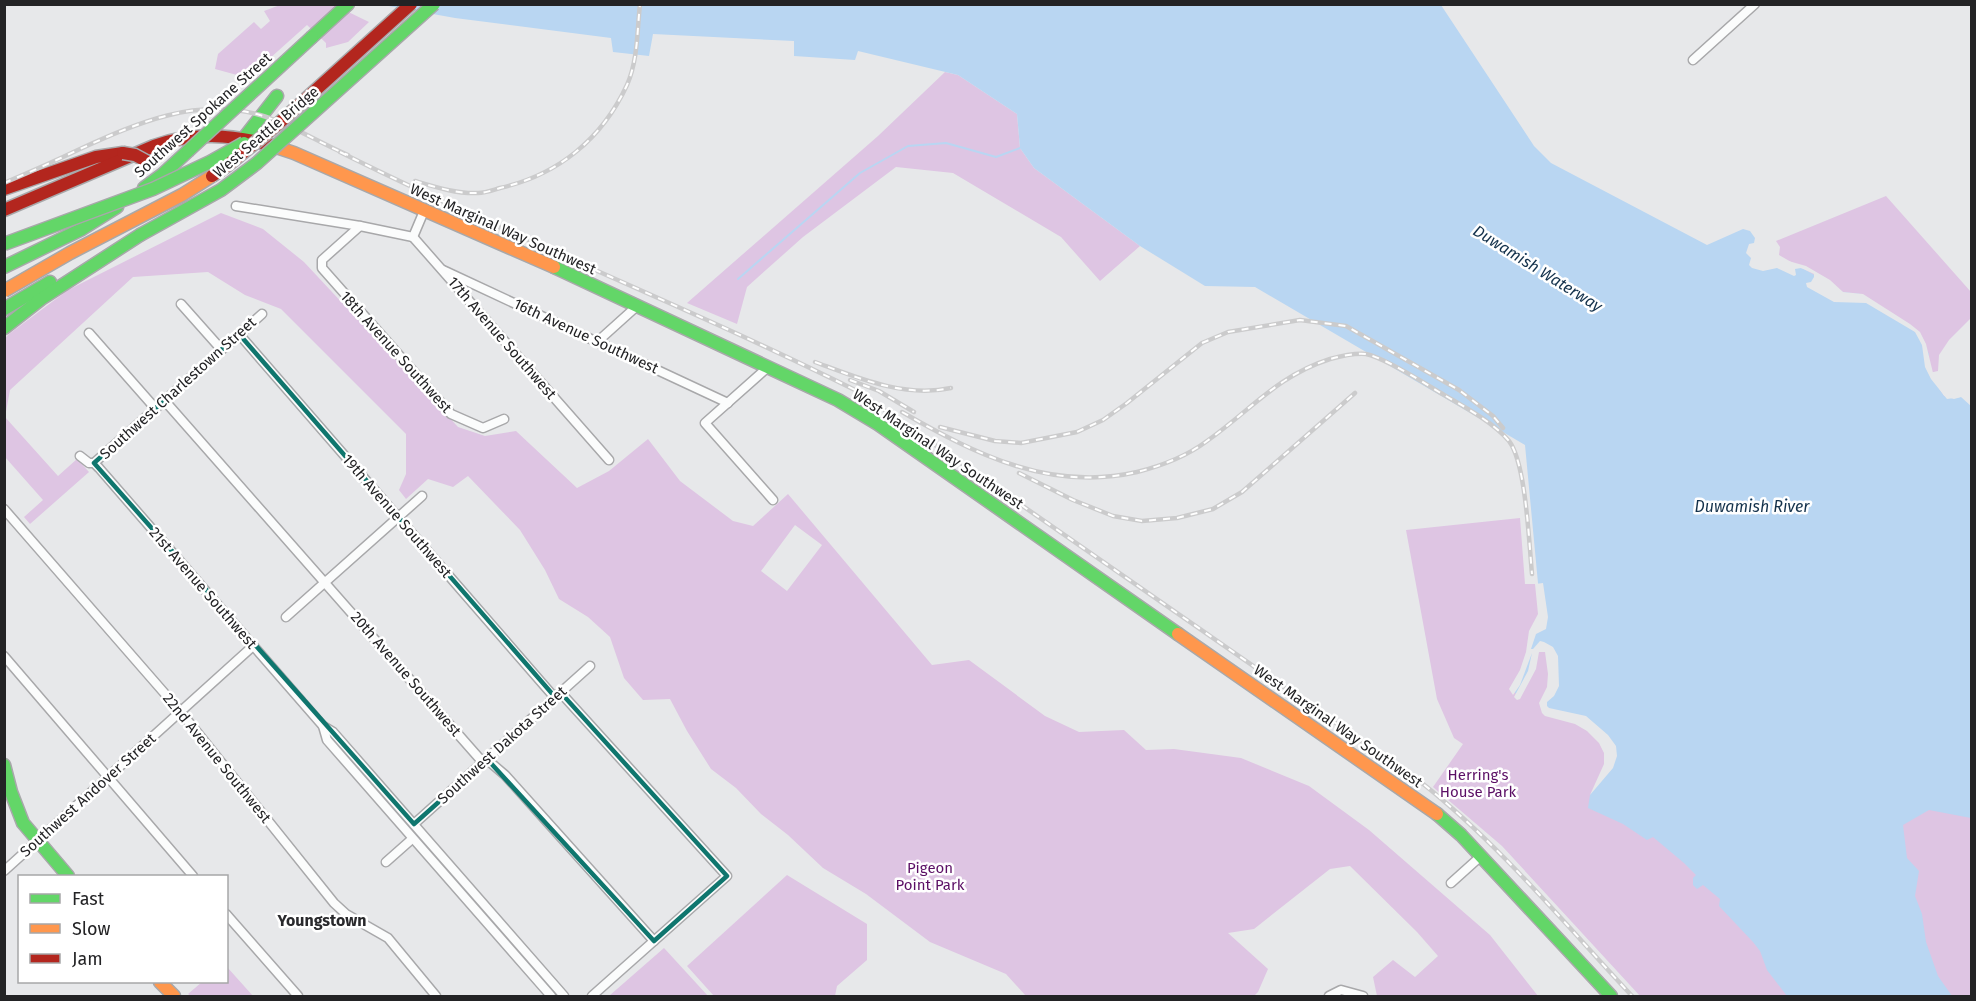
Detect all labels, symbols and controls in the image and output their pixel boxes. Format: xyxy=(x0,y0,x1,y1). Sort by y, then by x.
street label: Southwest Spokane Street xyxy=(131,48,276,181)
street label: West Seattle Bridge xyxy=(210,83,322,181)
street label: West Marginal Way Southwest xyxy=(407,180,599,279)
water label: Duwamish Waterway xyxy=(1470,221,1607,317)
street label: 17th Avenue Southwest xyxy=(444,273,560,403)
street label: 18th Avenue Southwest xyxy=(336,287,456,417)
street label: 16th Avenue Southwest xyxy=(511,295,662,378)
street label: Southwest Charlestown Street xyxy=(96,313,260,463)
street label: West Marginal Way Southwest xyxy=(849,385,1027,513)
street label: 19th Avenue Southwest xyxy=(339,451,456,582)
water label: Duwamish River xyxy=(1695,497,1810,516)
street label: 21st Avenue Southwest xyxy=(145,524,261,653)
street label: 20th Avenue Southwest xyxy=(347,608,465,740)
street label: West Marginal Way Southwest xyxy=(1250,661,1426,792)
street label: Southwest Dakota Street xyxy=(434,682,571,808)
street label: 22nd Avenue Southwest xyxy=(159,690,275,827)
street label: Southwest Andover Street xyxy=(16,729,160,861)
park label: Herring's House Park xyxy=(1440,766,1516,801)
park label: Pigeon Point Park xyxy=(896,859,965,894)
legend xyxy=(18,875,228,983)
text: Fast xyxy=(72,888,105,910)
district label: Youngstown xyxy=(276,911,367,930)
text: Slow xyxy=(72,918,111,940)
text: Jam xyxy=(72,948,103,970)

